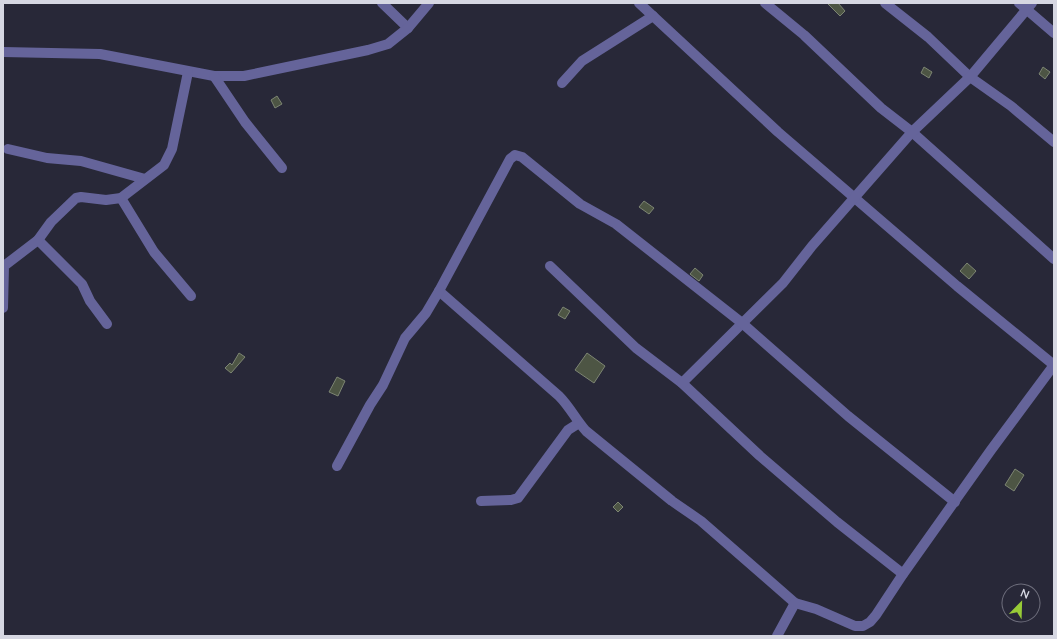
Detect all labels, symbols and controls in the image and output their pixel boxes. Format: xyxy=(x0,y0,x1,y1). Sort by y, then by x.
north arrow xyxy=(1001,583,1041,623)
text: N xyxy=(1019,586,1032,601)

